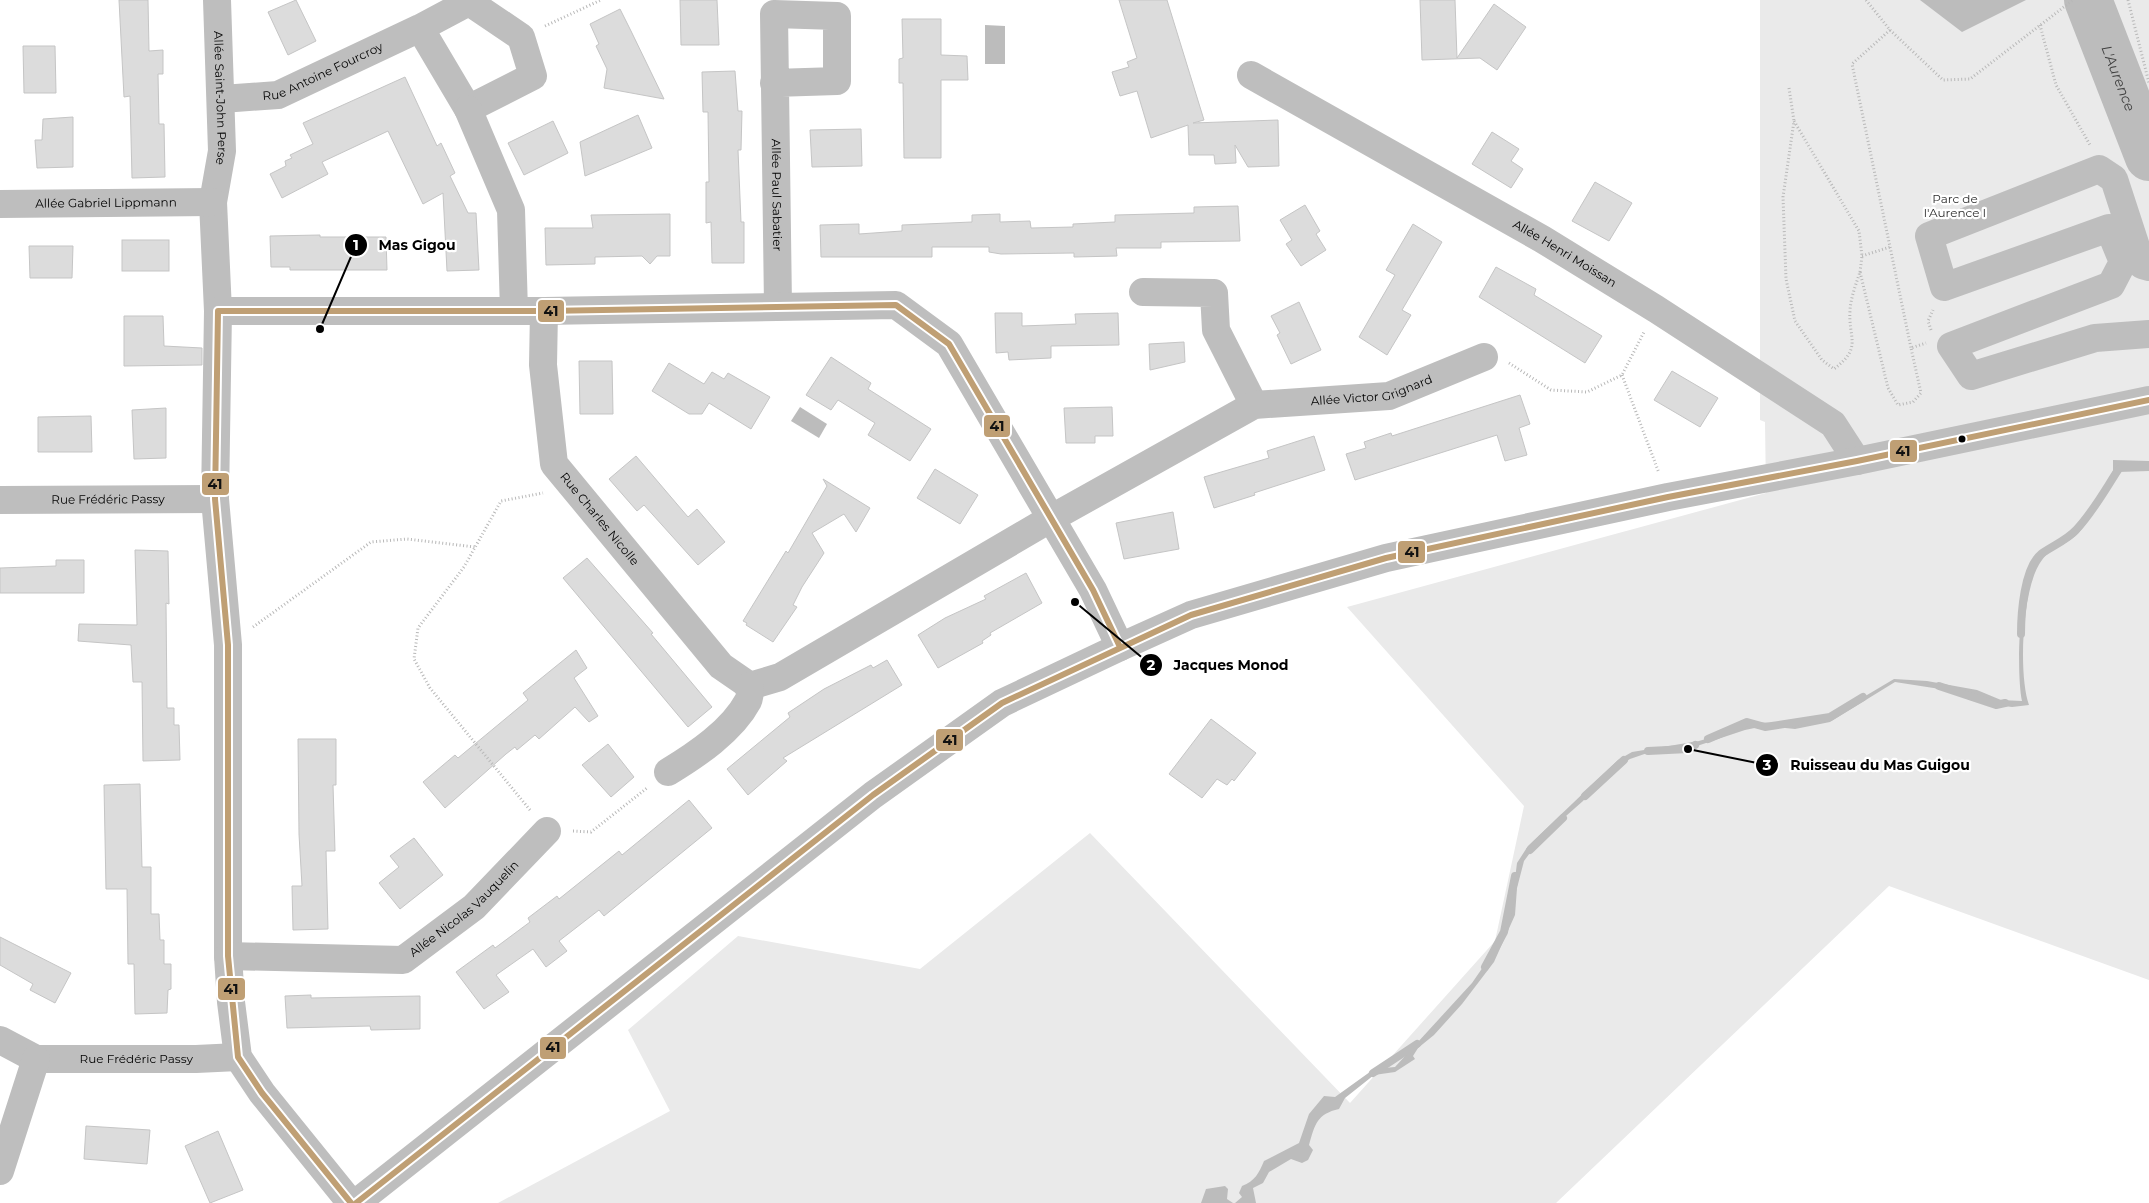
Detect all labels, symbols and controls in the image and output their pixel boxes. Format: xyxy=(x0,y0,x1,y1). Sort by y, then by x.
street label: Allée Saint-John Perse xyxy=(211,31,230,166)
street label: Rue Antoine Fourcroy xyxy=(262,38,386,103)
water label: L'Aurence xyxy=(2097,43,2139,114)
street label: Allée Paul Sabatier xyxy=(769,139,785,251)
park label: Parc de l'Aurence I xyxy=(1924,191,1986,220)
street label: Allée Gabriel Lippmann xyxy=(35,194,177,211)
street label: Allée Henri Moissan xyxy=(1511,216,1620,290)
callout: Mas Gigou xyxy=(344,230,466,259)
text: 1 xyxy=(353,235,359,254)
text: Mas Gigou xyxy=(379,236,456,254)
line badge: 41 xyxy=(537,299,565,323)
text: 41 xyxy=(544,302,558,320)
street label: Allée Victor Grignard xyxy=(1310,371,1434,408)
line badge: 41 xyxy=(983,414,1011,438)
text: 41 xyxy=(990,417,1004,435)
unlabelled marker xyxy=(1957,434,1967,444)
line badge: 41 xyxy=(1889,439,1918,463)
text: 41 xyxy=(1896,442,1910,460)
street label: Rue Charles Nicolle xyxy=(557,469,643,568)
line badge: 41 xyxy=(201,472,230,496)
text: 41 xyxy=(208,475,222,493)
street label: Rue Frédéric Passy xyxy=(51,491,165,507)
line badge: 41 xyxy=(1397,540,1426,564)
text: 41 xyxy=(1405,543,1419,561)
callout: Jacques Monod xyxy=(1138,651,1298,680)
text: 2 xyxy=(1147,655,1156,674)
text: Jacques Monod xyxy=(1172,656,1289,674)
line badge: 41 xyxy=(935,728,964,752)
text: 41 xyxy=(943,731,957,749)
callout: Ruisseau du Mas Guigou xyxy=(1755,751,1980,780)
text: 3 xyxy=(1762,755,1772,774)
text: Ruisseau du Mas Guigou xyxy=(1790,756,1970,774)
street label: Allée Nicolas Vauquelin xyxy=(406,857,522,960)
line badge: 41 xyxy=(217,977,246,1001)
text: 41 xyxy=(224,980,238,998)
line badge: 41 xyxy=(539,1036,567,1060)
text: 41 xyxy=(546,1038,560,1056)
street label: Rue Frédéric Passy xyxy=(79,1051,194,1066)

